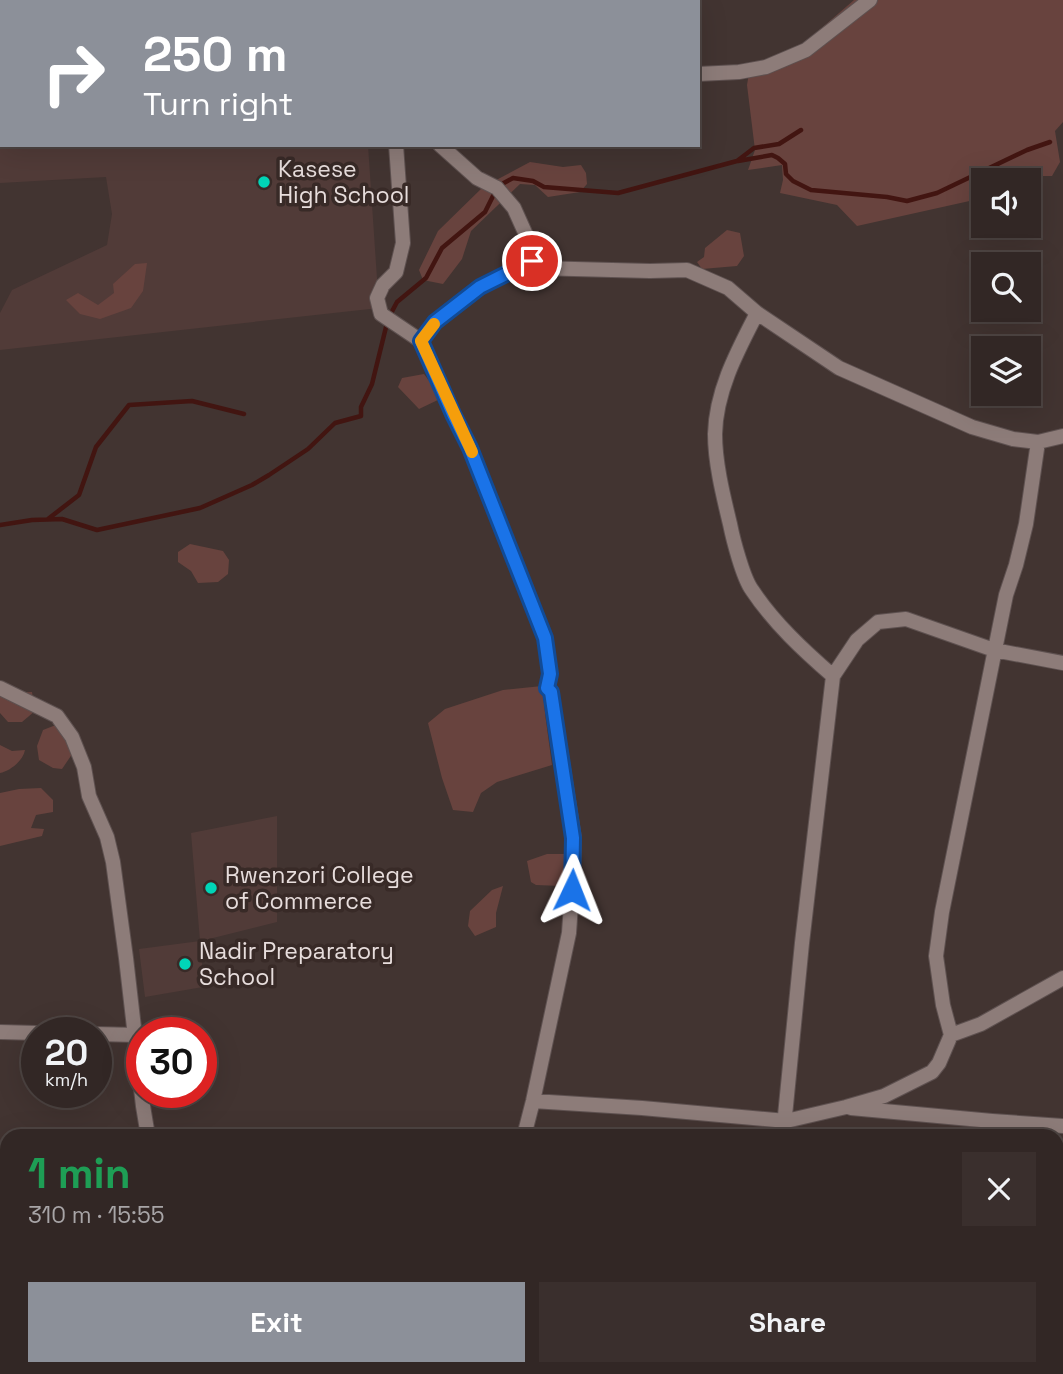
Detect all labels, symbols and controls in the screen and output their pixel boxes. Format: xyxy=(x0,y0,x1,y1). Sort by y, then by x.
text: 250 m xyxy=(143,23,288,85)
icon: right xyxy=(28,28,119,119)
text: Turn right xyxy=(143,84,293,124)
place label: Kasese High School xyxy=(278,154,410,210)
map controls xyxy=(971,168,1041,406)
button: sound xyxy=(971,168,1041,238)
marker: Kasese High School xyxy=(256,174,272,190)
pin xyxy=(502,231,562,291)
icon: arrive xyxy=(513,242,551,280)
button: search xyxy=(971,252,1041,322)
button: layers xyxy=(971,336,1041,406)
position arrow xyxy=(535,853,609,927)
place label: Rwenzori College of Commerce xyxy=(225,860,414,916)
marker: Rwenzori College of Commerce xyxy=(203,880,219,896)
place label: Nadir Preparatory School xyxy=(199,936,394,992)
marker: Nadir Preparatory School xyxy=(177,956,193,972)
speed limit sign: 30 xyxy=(126,1017,217,1108)
text: 20 xyxy=(45,1031,88,1075)
text: km/h xyxy=(45,1068,88,1091)
text: 1 min xyxy=(28,1147,131,1200)
button: close xyxy=(962,1152,1036,1226)
text: 310 m · 15:55 xyxy=(28,1200,165,1230)
button: Exit xyxy=(28,1282,525,1362)
button: Share xyxy=(539,1282,1036,1362)

